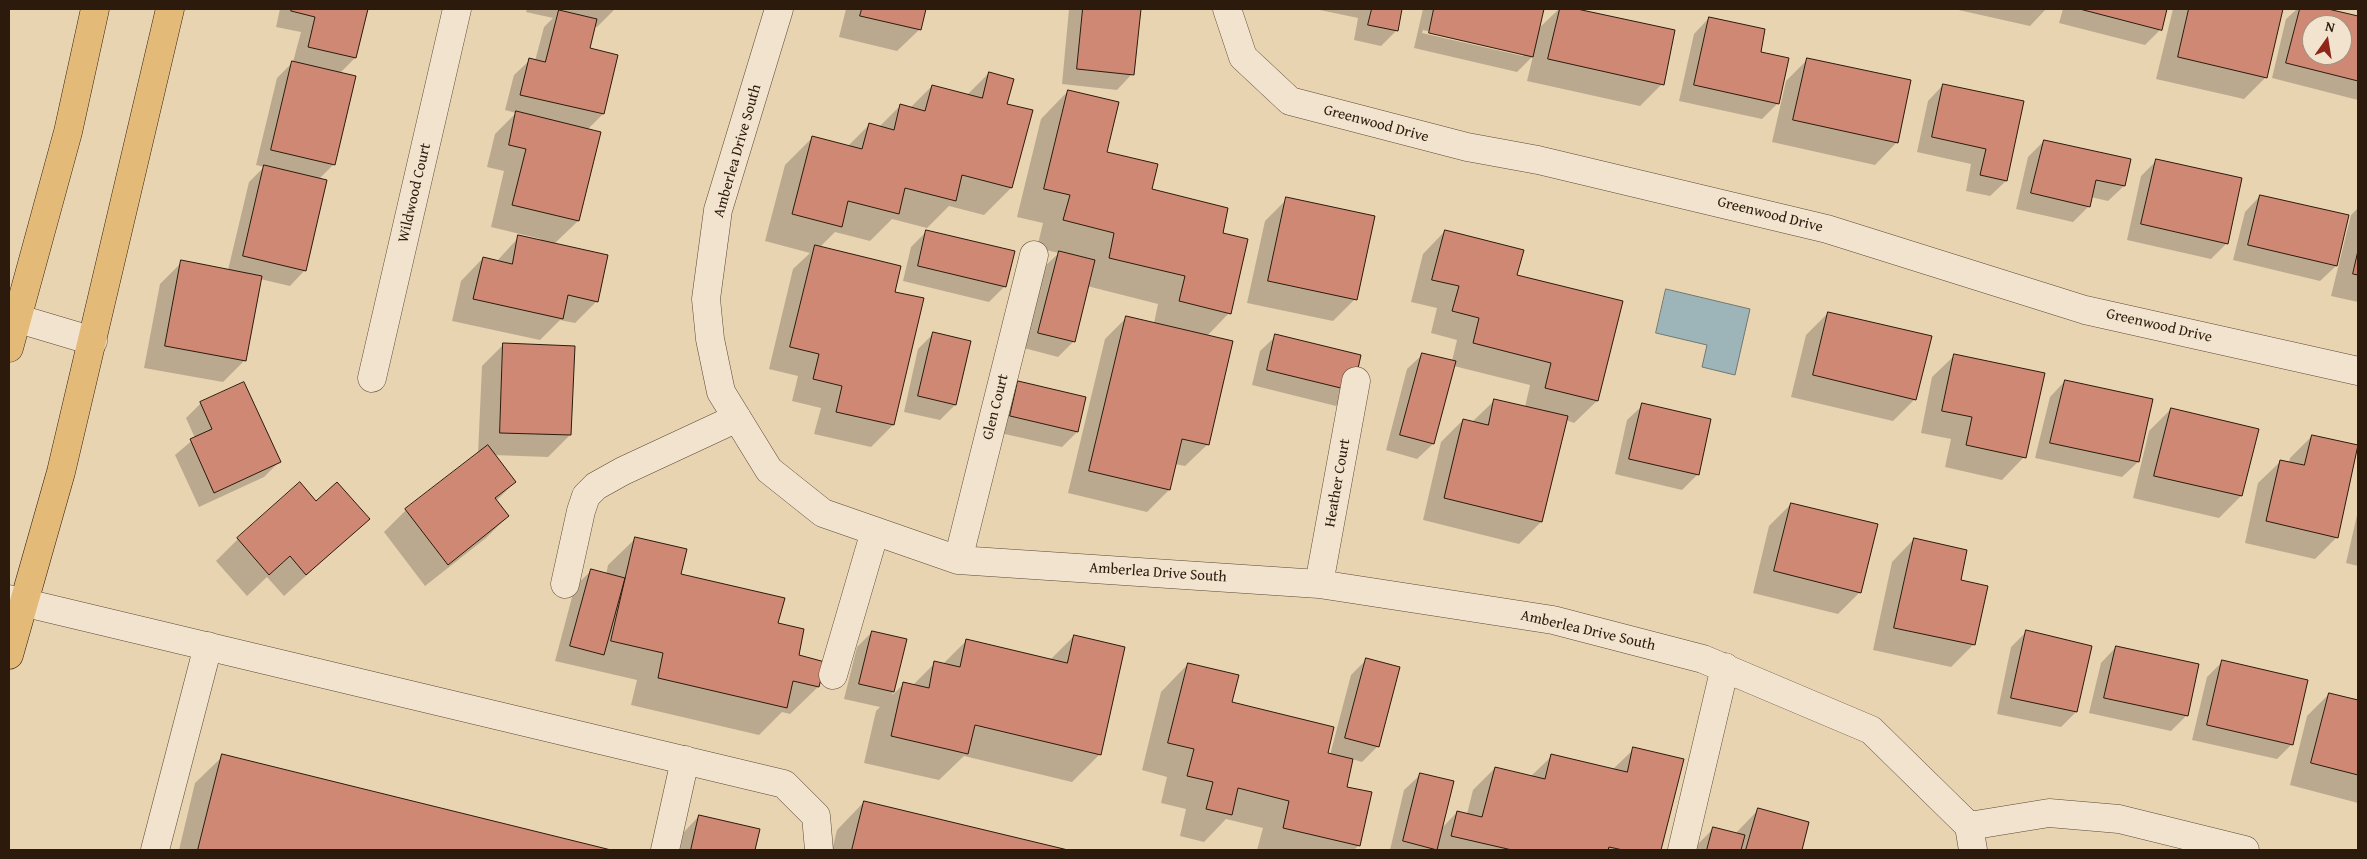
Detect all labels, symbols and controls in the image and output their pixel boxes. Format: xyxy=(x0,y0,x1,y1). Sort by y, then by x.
north arrow xyxy=(2302,15,2352,65)
text: N xyxy=(2323,16,2337,37)
street label: Amberlea Drive South xyxy=(710,82,766,220)
street label: Greenwood Drive xyxy=(1322,101,1430,147)
street label: Wildwood Court xyxy=(395,141,435,245)
street label: Greenwood Drive xyxy=(1715,193,1825,237)
street label: Greenwood Drive xyxy=(2104,305,2214,347)
street label: Glen Court xyxy=(979,372,1013,442)
street label: Heather Court xyxy=(1321,437,1355,529)
street label: Amberlea Drive South xyxy=(1089,559,1227,587)
street label: Amberlea Drive South xyxy=(1519,607,1657,655)

